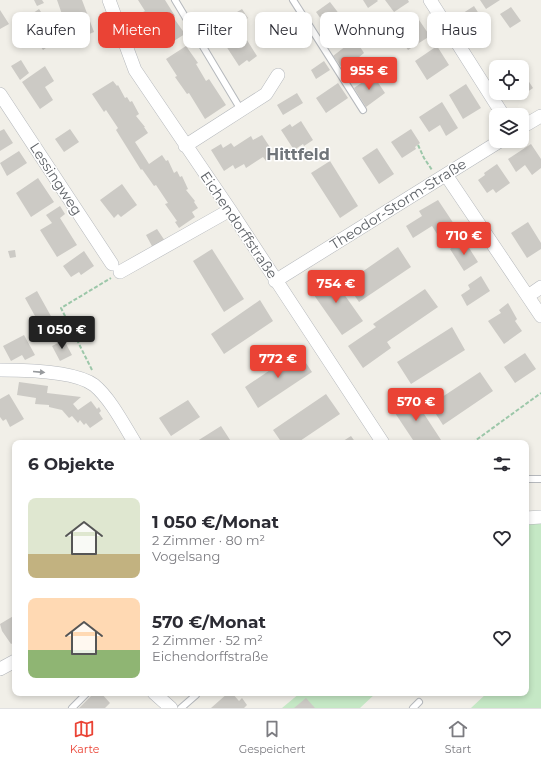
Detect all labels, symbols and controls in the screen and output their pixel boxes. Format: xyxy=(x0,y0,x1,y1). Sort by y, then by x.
chip: Kaufen xyxy=(12,12,90,48)
chip: Mieten xyxy=(98,12,175,48)
chip: Filter xyxy=(183,12,247,48)
chip: Neu xyxy=(255,12,312,48)
chip: Wohnung xyxy=(320,12,419,48)
chip: Haus xyxy=(427,12,491,48)
pin: 955 € xyxy=(341,57,397,91)
map controls xyxy=(489,60,529,148)
button: locate xyxy=(489,60,529,100)
text: 955 € xyxy=(350,62,388,78)
button: layers xyxy=(489,108,529,148)
street label: Lessingweg xyxy=(26,139,86,219)
district label: Hittfeld xyxy=(266,145,330,164)
street label: Theodor-Storm-Straße xyxy=(327,155,469,253)
street label: Eichendorffstraße xyxy=(196,168,282,282)
pin: 710 € xyxy=(436,222,492,256)
text: 710 € xyxy=(446,227,482,243)
pin: 754 € xyxy=(308,270,364,304)
text: 754 € xyxy=(317,275,355,291)
pin: 1 050 € xyxy=(25,316,99,350)
text: 1 050 € xyxy=(38,321,86,337)
pin: 772 € xyxy=(250,345,306,379)
text: 772 € xyxy=(259,350,297,366)
one-way arrow xyxy=(33,369,45,375)
pin: 570 € xyxy=(388,388,444,422)
text: 570 € xyxy=(397,393,435,409)
icon: filters xyxy=(491,453,513,475)
text: 6 Objekte xyxy=(28,454,115,474)
text: 1 050 €/Monat xyxy=(152,512,279,532)
icon: home xyxy=(60,514,108,562)
icon: heart xyxy=(491,527,513,549)
text: 2 Zimmer · 80 m² xyxy=(152,532,265,548)
text: Vogelsang xyxy=(152,548,220,564)
text: 570 €/Monat xyxy=(152,612,266,632)
icon: home xyxy=(60,614,108,662)
icon: heart xyxy=(491,627,513,649)
text: 2 Zimmer · 52 m² xyxy=(152,632,263,648)
text: Eichendorffstraße xyxy=(152,648,268,664)
tab: Karte xyxy=(70,718,99,756)
tab: Gespeichert xyxy=(239,718,305,756)
tab: Start xyxy=(445,718,471,756)

